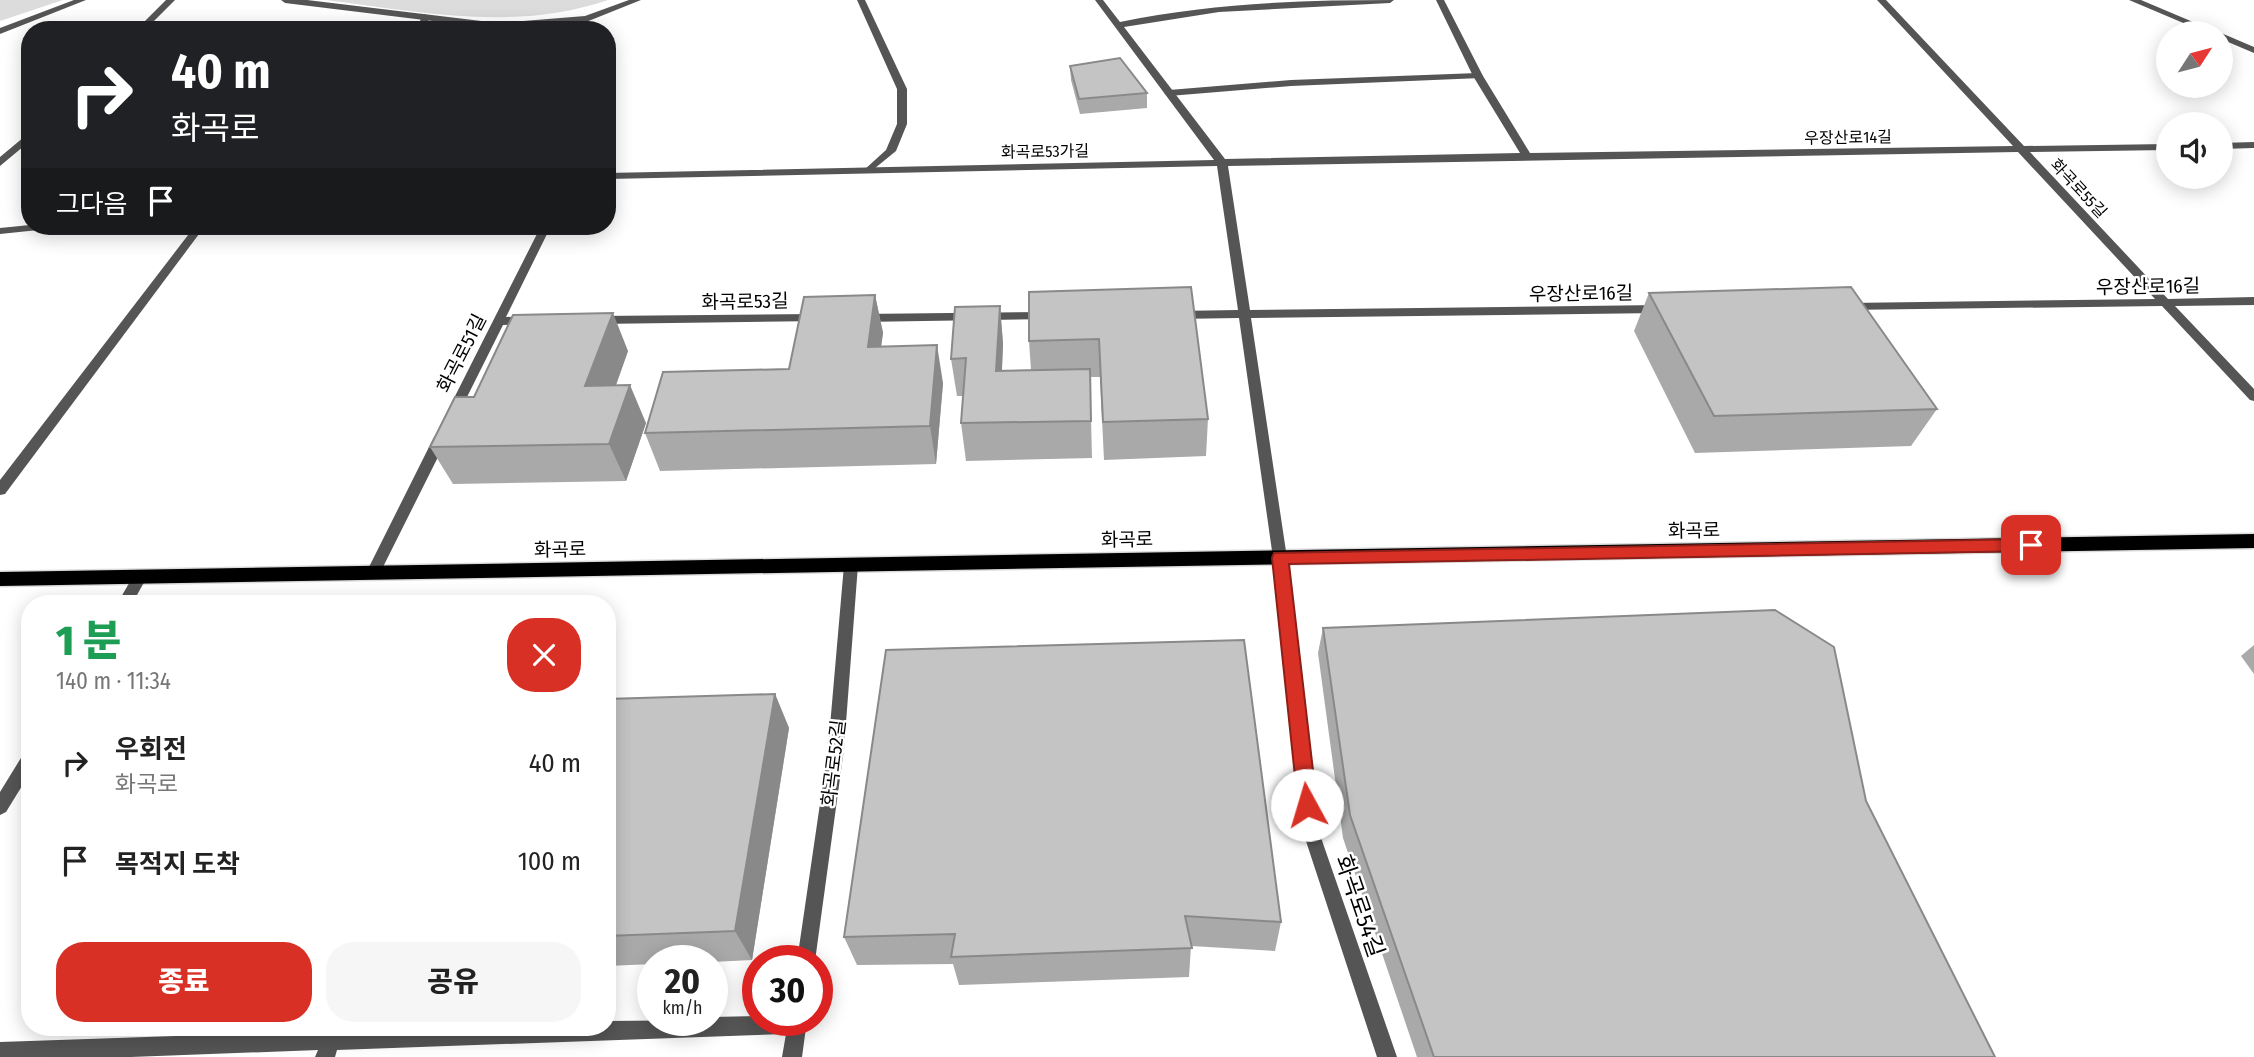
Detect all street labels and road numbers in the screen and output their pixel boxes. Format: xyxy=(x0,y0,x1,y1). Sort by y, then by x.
street label: 우장산로14길 xyxy=(1804,127,1892,148)
street label: 화곡로53가길 xyxy=(1001,141,1089,162)
street label: 화곡로55길 xyxy=(2047,155,2111,222)
street label: 우장산로16길 xyxy=(2096,274,2200,299)
street label: 우장산로16길 xyxy=(1529,281,1633,306)
street label: 화곡로53길 xyxy=(701,289,789,314)
street label: 화곡로51길 xyxy=(432,310,491,396)
street label: 화곡로 xyxy=(1668,519,1720,542)
street label: 화곡로 xyxy=(1101,528,1153,551)
street label: 화곡로 xyxy=(534,538,586,561)
street label: 화곡로52길 xyxy=(817,719,850,808)
street label: 화곡로54길 xyxy=(1329,851,1391,961)

